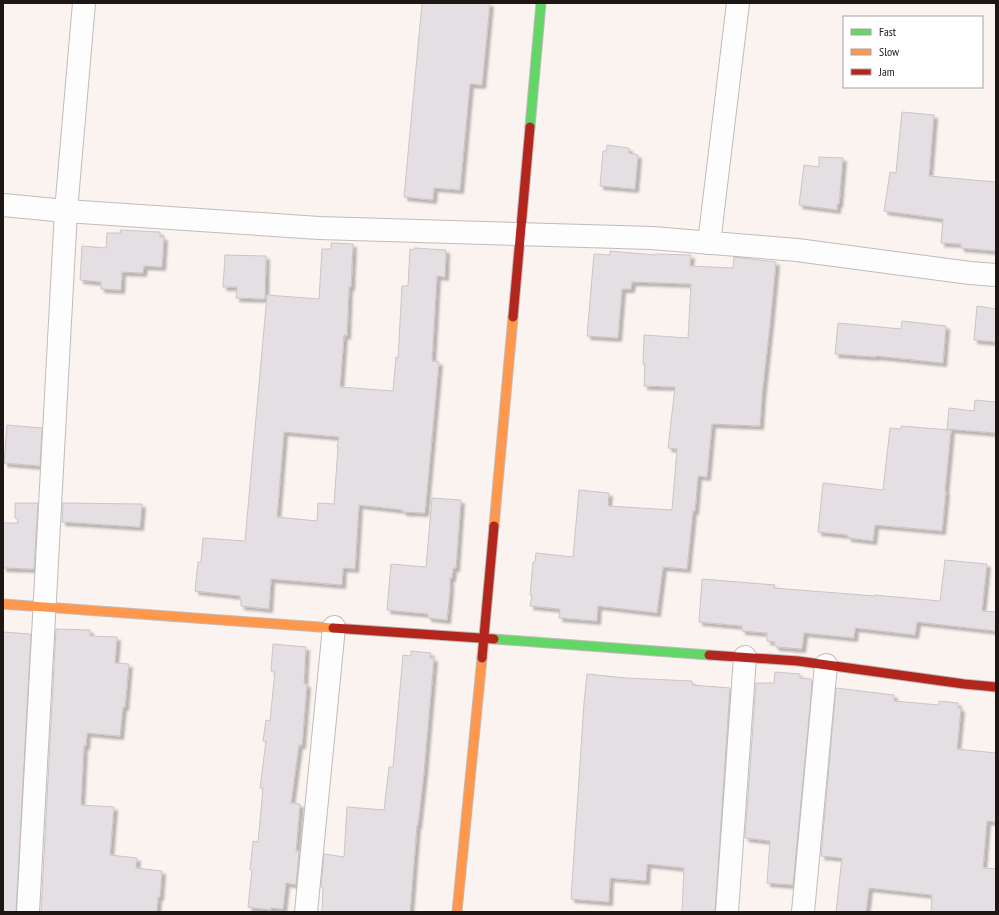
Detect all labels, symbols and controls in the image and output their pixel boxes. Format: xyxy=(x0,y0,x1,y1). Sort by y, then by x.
legend xyxy=(843,16,983,88)
text: Fast xyxy=(879,24,897,39)
text: Slow xyxy=(879,44,900,59)
text: Jam xyxy=(878,64,895,79)

